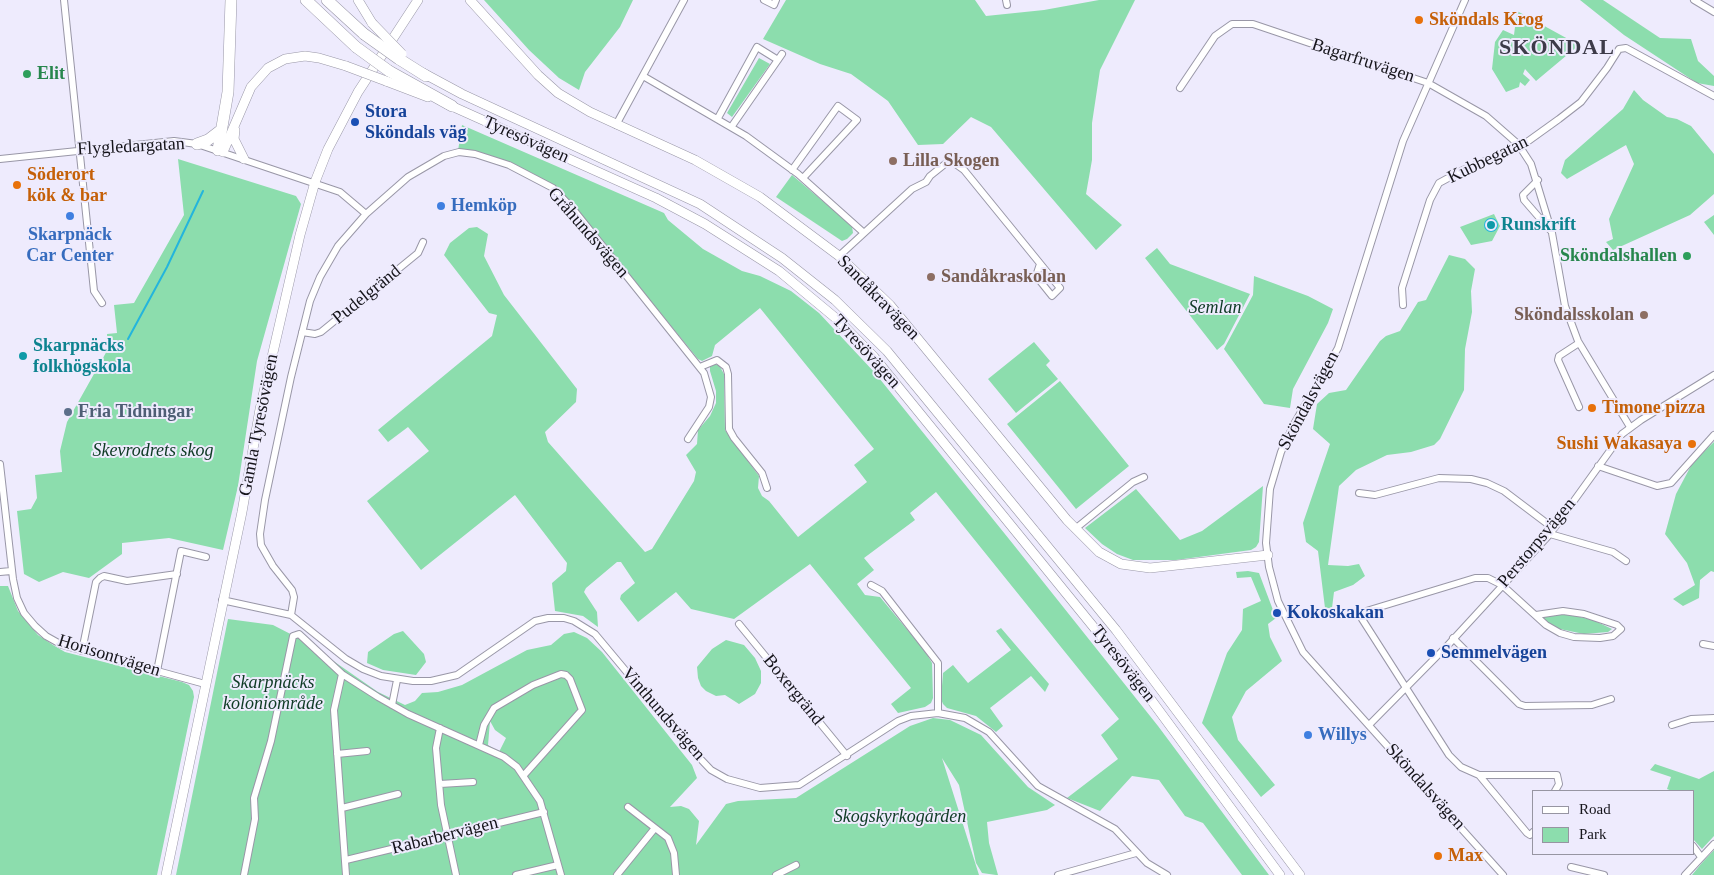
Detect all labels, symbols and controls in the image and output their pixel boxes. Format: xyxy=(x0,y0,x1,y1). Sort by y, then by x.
place label: Sköndals Krog xyxy=(1429,9,1543,31)
marker: Sköndals Krog xyxy=(1413,14,1425,26)
street label: Bagarfruvägen xyxy=(1309,34,1417,88)
district label: SKÖNDAL xyxy=(1498,35,1616,61)
place label: Elit xyxy=(37,63,65,85)
marker: Elit xyxy=(21,68,33,80)
place label: Stora Sköndals väg xyxy=(365,101,467,144)
street label: Tyresövägen xyxy=(480,111,572,169)
marker: Stora Sköndals väg xyxy=(349,116,361,128)
street label: Kubbegatan xyxy=(1444,131,1532,189)
street label: Flygledargatan xyxy=(77,133,185,161)
place label: Lilla Skogen xyxy=(903,150,1000,172)
marker: Lilla Skogen xyxy=(887,155,899,167)
place label: Söderort kök & bar xyxy=(27,164,107,206)
marker: Söderort kök & bar xyxy=(11,179,23,191)
street label: Gråhundsvägen xyxy=(543,183,633,283)
place label: Hemköp xyxy=(451,195,517,217)
marker: Hemköp xyxy=(435,200,447,212)
marker: Skarpnäck Car Center xyxy=(64,210,76,222)
place label: Runskrift xyxy=(1501,214,1576,236)
marker: Runskrift xyxy=(1485,219,1497,231)
place label: Skarpnäck Car Center xyxy=(26,224,114,266)
place label: Sköndalshallen xyxy=(1560,245,1677,267)
marker: Sköndalshallen xyxy=(1681,250,1693,262)
street label: Sandåkravägen xyxy=(832,251,924,345)
street label: Pudelgränd xyxy=(328,261,406,329)
place label: Sandåkraskolan xyxy=(941,266,1066,288)
marker: Sandåkraskolan xyxy=(925,271,937,283)
park label: Semlan xyxy=(1189,297,1241,319)
place label: Sköndalsskolan xyxy=(1514,304,1634,326)
marker: Sköndalsskolan xyxy=(1638,309,1650,321)
street label: Tyresövägen xyxy=(827,311,905,393)
place label: Skarpnäcks folkhögskola xyxy=(33,335,131,378)
street label: Sköndalsvägen xyxy=(1274,348,1344,454)
marker: Skarpnäcks folkhögskola xyxy=(17,350,29,362)
street label: Gamla Tyresövägen xyxy=(235,352,283,498)
place label: Timone pizza xyxy=(1602,397,1705,419)
place label: Fria Tidningar xyxy=(78,401,193,423)
marker: Timone pizza xyxy=(1586,402,1598,414)
marker: Fria Tidningar xyxy=(62,406,74,418)
place label: Sushi Wakasaya xyxy=(1556,433,1682,455)
marker: Sushi Wakasaya xyxy=(1686,438,1698,450)
park label: Skevrodrets skog xyxy=(92,440,214,462)
street label: Perstorpsvägen xyxy=(1493,494,1581,592)
place label: Kokoskakan xyxy=(1287,602,1384,624)
marker: Kokoskakan xyxy=(1271,607,1283,619)
street label: Tyresövägen xyxy=(1086,621,1160,707)
street label: Horisontvägen xyxy=(55,630,163,682)
place label: Semmelvägen xyxy=(1441,642,1547,664)
marker: Semmelvägen xyxy=(1425,647,1437,659)
street label: Boxergränd xyxy=(758,650,828,730)
street label: Vinthundsvägen xyxy=(617,663,709,765)
park label: Skarpnäcks koloniområde xyxy=(223,672,323,714)
place label: Willys xyxy=(1318,724,1367,746)
marker: Willys xyxy=(1302,729,1314,741)
street label: Sköndalsvägen xyxy=(1381,739,1469,835)
legend xyxy=(1532,790,1694,855)
text: Road xyxy=(1579,801,1611,817)
park label: Skogskyrkogården xyxy=(834,806,966,828)
street label: Rabarbervägen xyxy=(390,812,500,860)
text: Park xyxy=(1579,826,1607,842)
place label: Max xyxy=(1448,845,1483,867)
marker: Max xyxy=(1432,850,1444,862)

